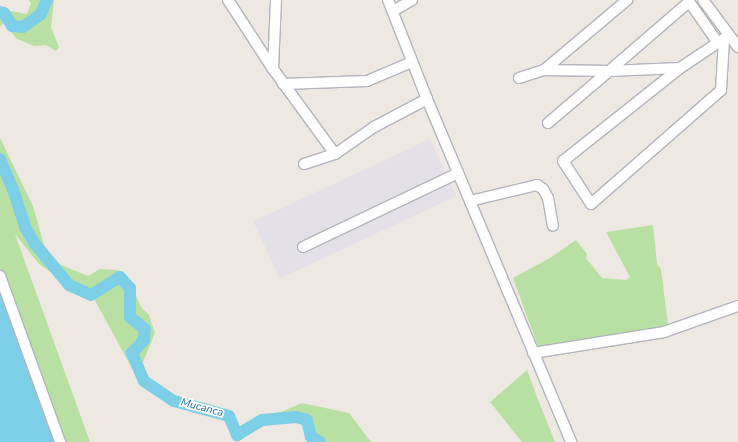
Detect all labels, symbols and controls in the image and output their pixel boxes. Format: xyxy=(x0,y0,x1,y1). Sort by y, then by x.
water label: Mucanca xyxy=(179,396,225,420)

